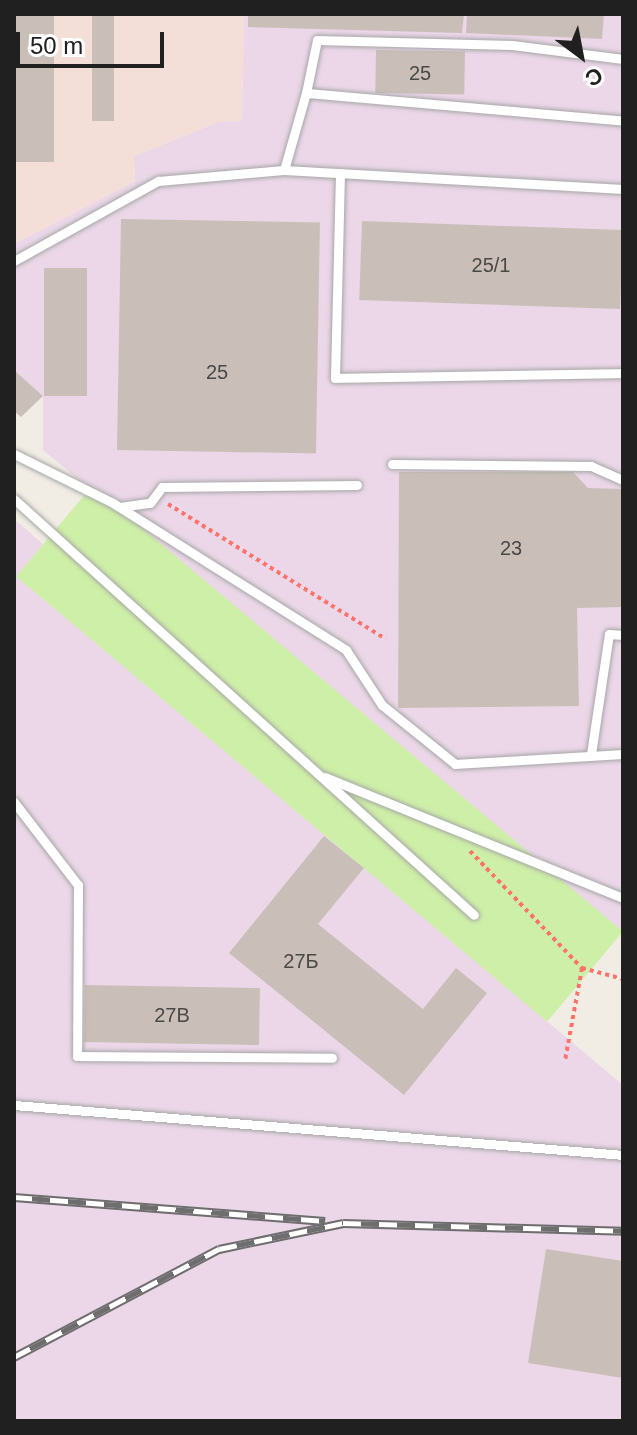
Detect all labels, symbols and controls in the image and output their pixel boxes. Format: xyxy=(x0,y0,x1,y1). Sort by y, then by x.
scale bar xyxy=(20,16,168,66)
north arrow xyxy=(541,16,621,96)
text: 50 m xyxy=(30,32,83,59)
house number: 25 xyxy=(409,61,431,85)
text: С xyxy=(581,62,607,92)
house number: 25/1 xyxy=(472,253,510,277)
house number: 25 xyxy=(206,360,228,384)
house number: 23 xyxy=(500,536,522,560)
house number: 27Б xyxy=(283,949,319,973)
house number: 27В xyxy=(154,1003,190,1027)

